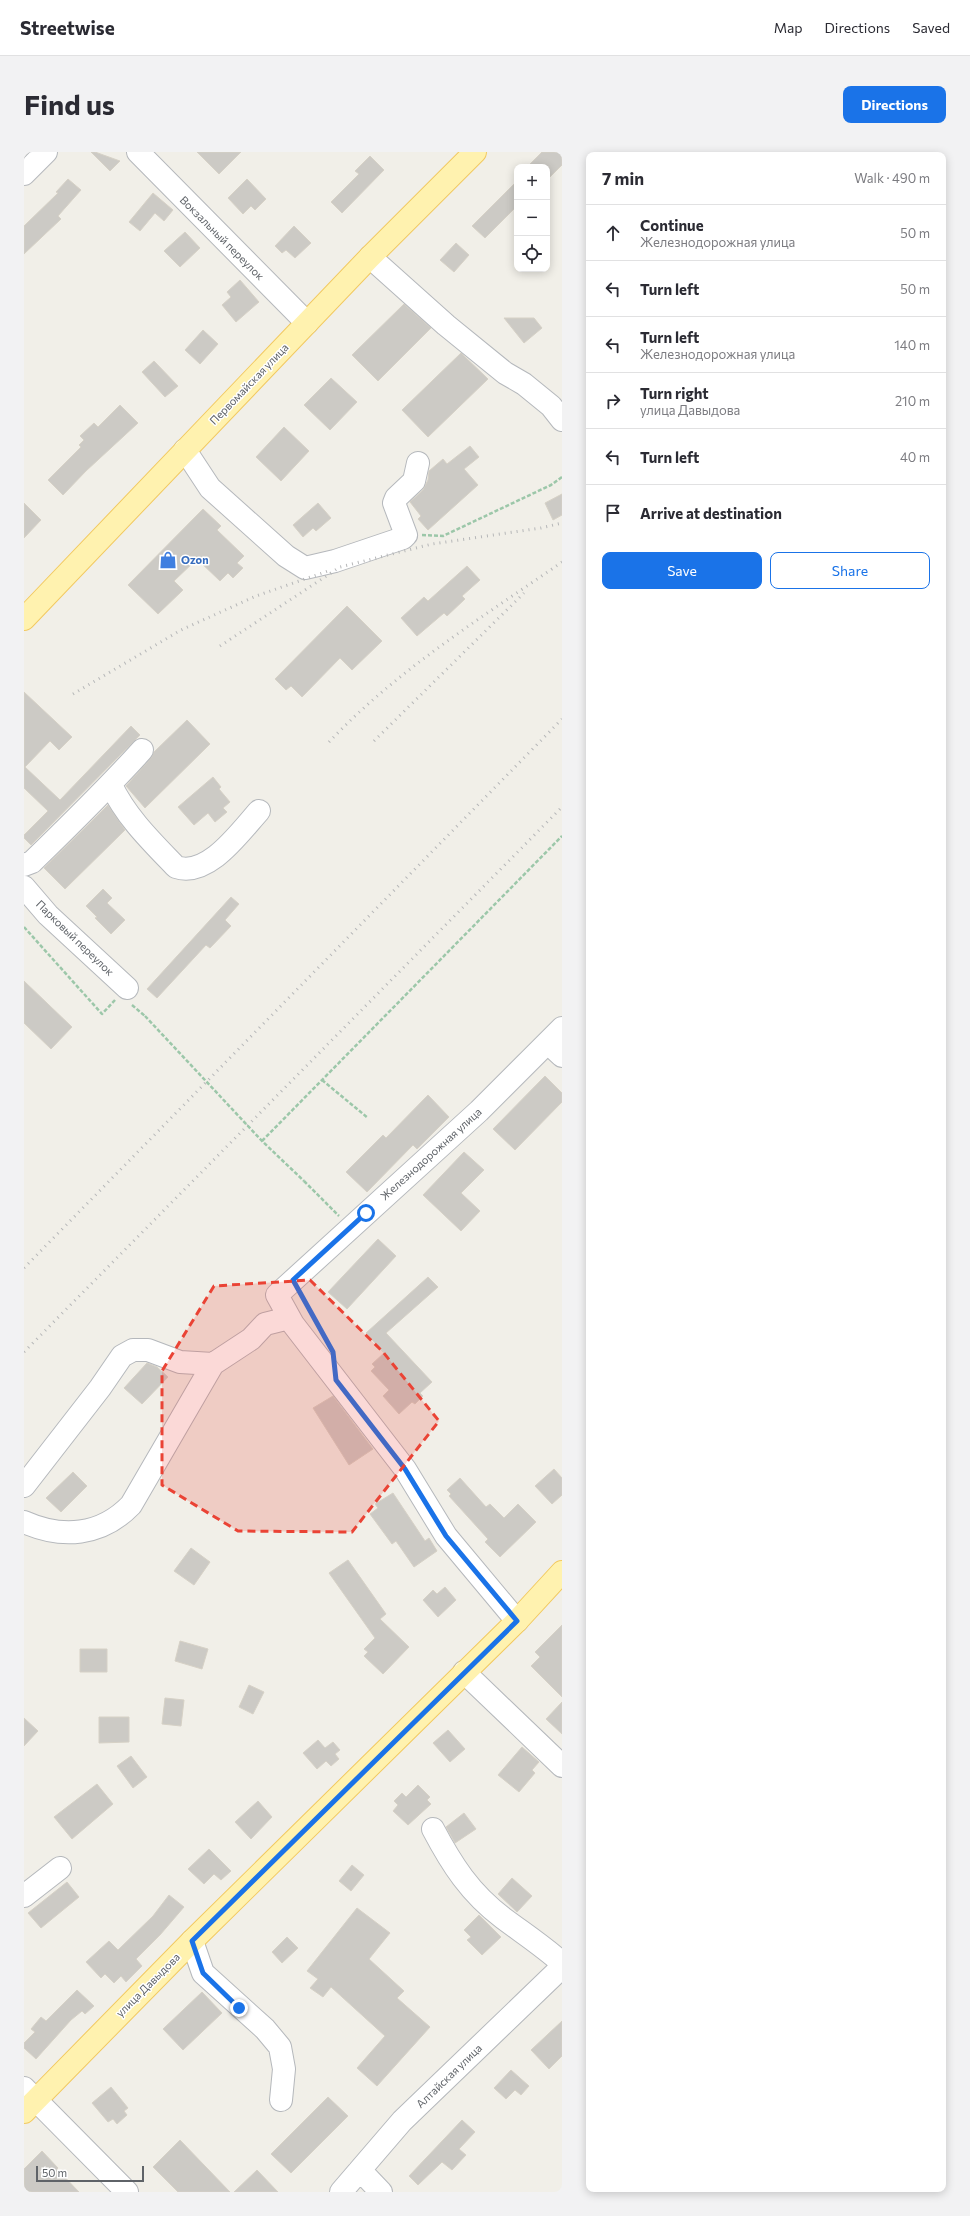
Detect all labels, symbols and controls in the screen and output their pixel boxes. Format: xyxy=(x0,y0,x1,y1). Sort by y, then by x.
text: Streetwise xyxy=(20,16,115,39)
text: Map xyxy=(774,19,803,36)
text: Directions xyxy=(825,19,890,36)
text: Saved xyxy=(912,19,950,36)
button: Directions xyxy=(843,86,946,123)
text: Find us xyxy=(24,87,115,121)
map controls xyxy=(514,164,550,272)
button: + xyxy=(514,164,550,200)
text: 7 min xyxy=(602,168,644,189)
text: Walk · 490 m xyxy=(854,170,930,186)
street label: Вокзальный переулок xyxy=(178,193,267,282)
button: − xyxy=(514,200,550,236)
text: Continue xyxy=(640,216,704,234)
icon: ahead xyxy=(602,222,624,244)
text: 50 m xyxy=(900,225,930,241)
text: Железнодорожная улица xyxy=(640,234,795,250)
button: locate xyxy=(514,236,550,272)
icon: left xyxy=(602,278,624,300)
text: Turn left xyxy=(640,280,699,298)
text: 50 m xyxy=(900,281,930,297)
text: Turn left xyxy=(640,328,699,346)
icon: left xyxy=(602,334,624,356)
text: 140 m xyxy=(894,337,930,353)
street label: Первомайская улица xyxy=(207,340,291,427)
text: Железнодорожная улица xyxy=(640,346,795,362)
text: Turn right xyxy=(640,384,709,402)
icon: right xyxy=(602,390,624,412)
text: 210 m xyxy=(895,393,930,409)
text: улица Давыдова xyxy=(640,402,740,418)
icon: left xyxy=(602,446,624,468)
text: Turn left xyxy=(640,448,699,466)
text: 40 m xyxy=(900,449,930,465)
icon: arrive xyxy=(602,502,624,524)
text: Arrive at destination xyxy=(640,504,782,522)
shop icon: Ozon xyxy=(158,550,178,570)
button: Save xyxy=(602,552,762,589)
button: Share xyxy=(770,552,930,589)
place label: Ozon xyxy=(181,553,209,566)
street label: Парковый переулок xyxy=(34,897,117,978)
street label: Железнодорожная улица xyxy=(377,1105,484,1202)
route start xyxy=(357,1204,375,1222)
street label: улица Давыдова xyxy=(113,1950,182,2019)
route end xyxy=(230,1999,248,2017)
street label: Алтайская улица xyxy=(413,2041,484,2110)
scale bar xyxy=(36,2164,144,2183)
text: 50 m xyxy=(42,2166,67,2179)

